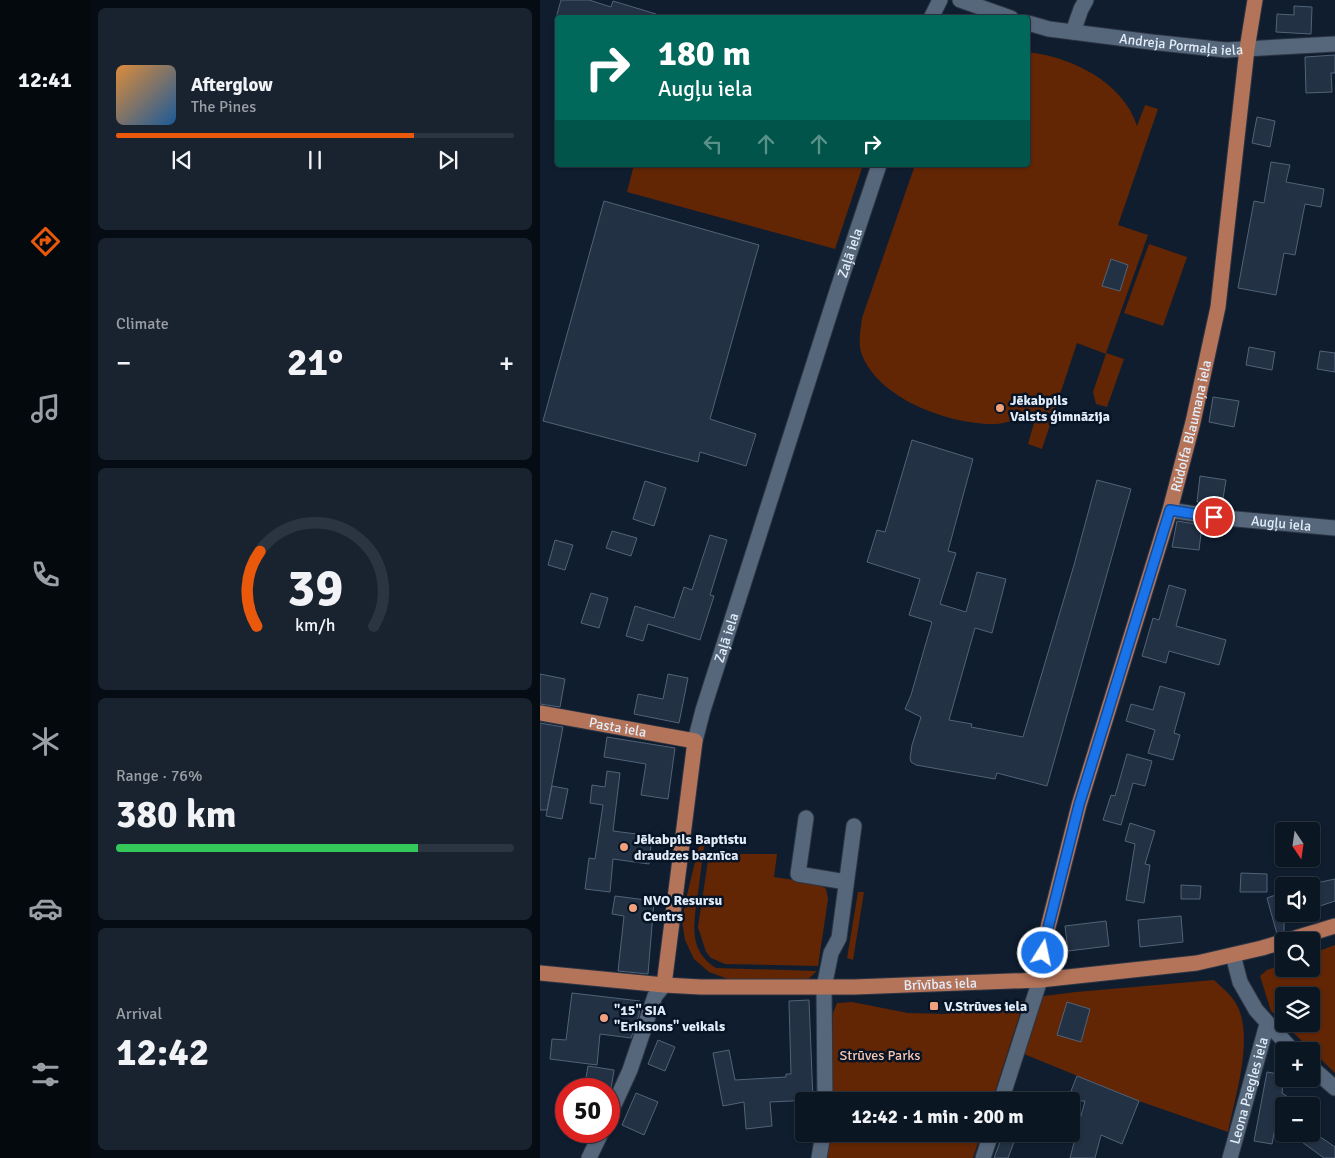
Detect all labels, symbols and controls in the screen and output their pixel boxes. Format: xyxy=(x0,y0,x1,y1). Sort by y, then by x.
street label: Andreja Pormaļa iela xyxy=(1118,30,1244,59)
text: 180 m xyxy=(658,32,751,75)
icon: right xyxy=(575,35,640,100)
text: 12:41 xyxy=(18,66,72,93)
text: Afterglow xyxy=(191,73,273,97)
text: Augļu iela xyxy=(658,75,753,102)
text: The Pines xyxy=(191,97,256,117)
icon: left xyxy=(699,130,727,158)
icon: ahead xyxy=(752,130,780,158)
icon: ahead xyxy=(805,130,833,158)
icon: right xyxy=(858,130,886,158)
icon: previous xyxy=(168,146,196,174)
icon: pause xyxy=(301,146,329,174)
icon: next xyxy=(434,146,462,174)
icon: directions xyxy=(28,224,63,259)
street label: Zaļā iela xyxy=(834,226,866,280)
text: Climate xyxy=(116,314,169,334)
text: 21° xyxy=(287,339,343,386)
text: − xyxy=(116,346,131,380)
text: + xyxy=(499,346,514,380)
street label: Rūdolfa Blaumaņa iela xyxy=(1167,358,1215,494)
icon: music xyxy=(28,391,63,426)
place label: Jēkabpils Valsts ģimnāzija xyxy=(1010,392,1110,425)
marker: Jēkabpils Valsts ģimnāzija xyxy=(994,402,1006,414)
pin xyxy=(1193,496,1235,538)
icon: arrive xyxy=(1200,503,1228,531)
street label: Augļu iela xyxy=(1250,512,1312,534)
text: 39 xyxy=(287,556,343,620)
icon: phone xyxy=(28,557,63,592)
street label: Zaļā iela xyxy=(710,611,742,665)
text: km/h xyxy=(295,614,335,636)
street label: Pasta iela xyxy=(588,714,648,741)
icon: climate xyxy=(28,724,63,759)
text: Range · 76% xyxy=(116,766,202,786)
text: 380 km xyxy=(116,791,237,838)
north arrow xyxy=(1275,822,1320,868)
map controls xyxy=(1275,822,1320,1142)
place label: Jēkabpils Baptistu draudzes baznīca xyxy=(634,831,747,864)
marker: Jēkabpils Baptistu draudzes baznīca xyxy=(618,841,630,853)
button: sound xyxy=(1275,877,1320,922)
icon: car xyxy=(28,891,63,926)
place label: NVO Resursu Centrs xyxy=(643,892,722,925)
marker: NVO Resursu Centrs xyxy=(627,902,639,914)
position arrow xyxy=(1016,926,1068,978)
button: search xyxy=(1275,932,1320,977)
street label: Brīvības iela xyxy=(903,974,977,994)
button: layers xyxy=(1275,987,1320,1032)
place label: V.Strūves iela xyxy=(944,998,1027,1015)
marker: V.Strūves iela xyxy=(928,1000,940,1012)
place label: "15" SIA "Eriksons" veikals xyxy=(614,1002,725,1035)
text: Arrival xyxy=(116,1004,162,1024)
marker: "15" SIA "Eriksons" veikals xyxy=(598,1012,610,1024)
text: 12:42 xyxy=(116,1029,209,1076)
street label: Leona Paegles iela xyxy=(1226,1035,1272,1146)
button: + xyxy=(1275,1042,1320,1087)
park label: Strūves Parks xyxy=(840,1047,920,1064)
icon: filters xyxy=(28,1057,63,1092)
speed limit sign: 50 xyxy=(555,1078,620,1143)
button: − xyxy=(1275,1097,1320,1142)
text: 12:42 · 1 min · 200 m xyxy=(851,1105,1024,1129)

